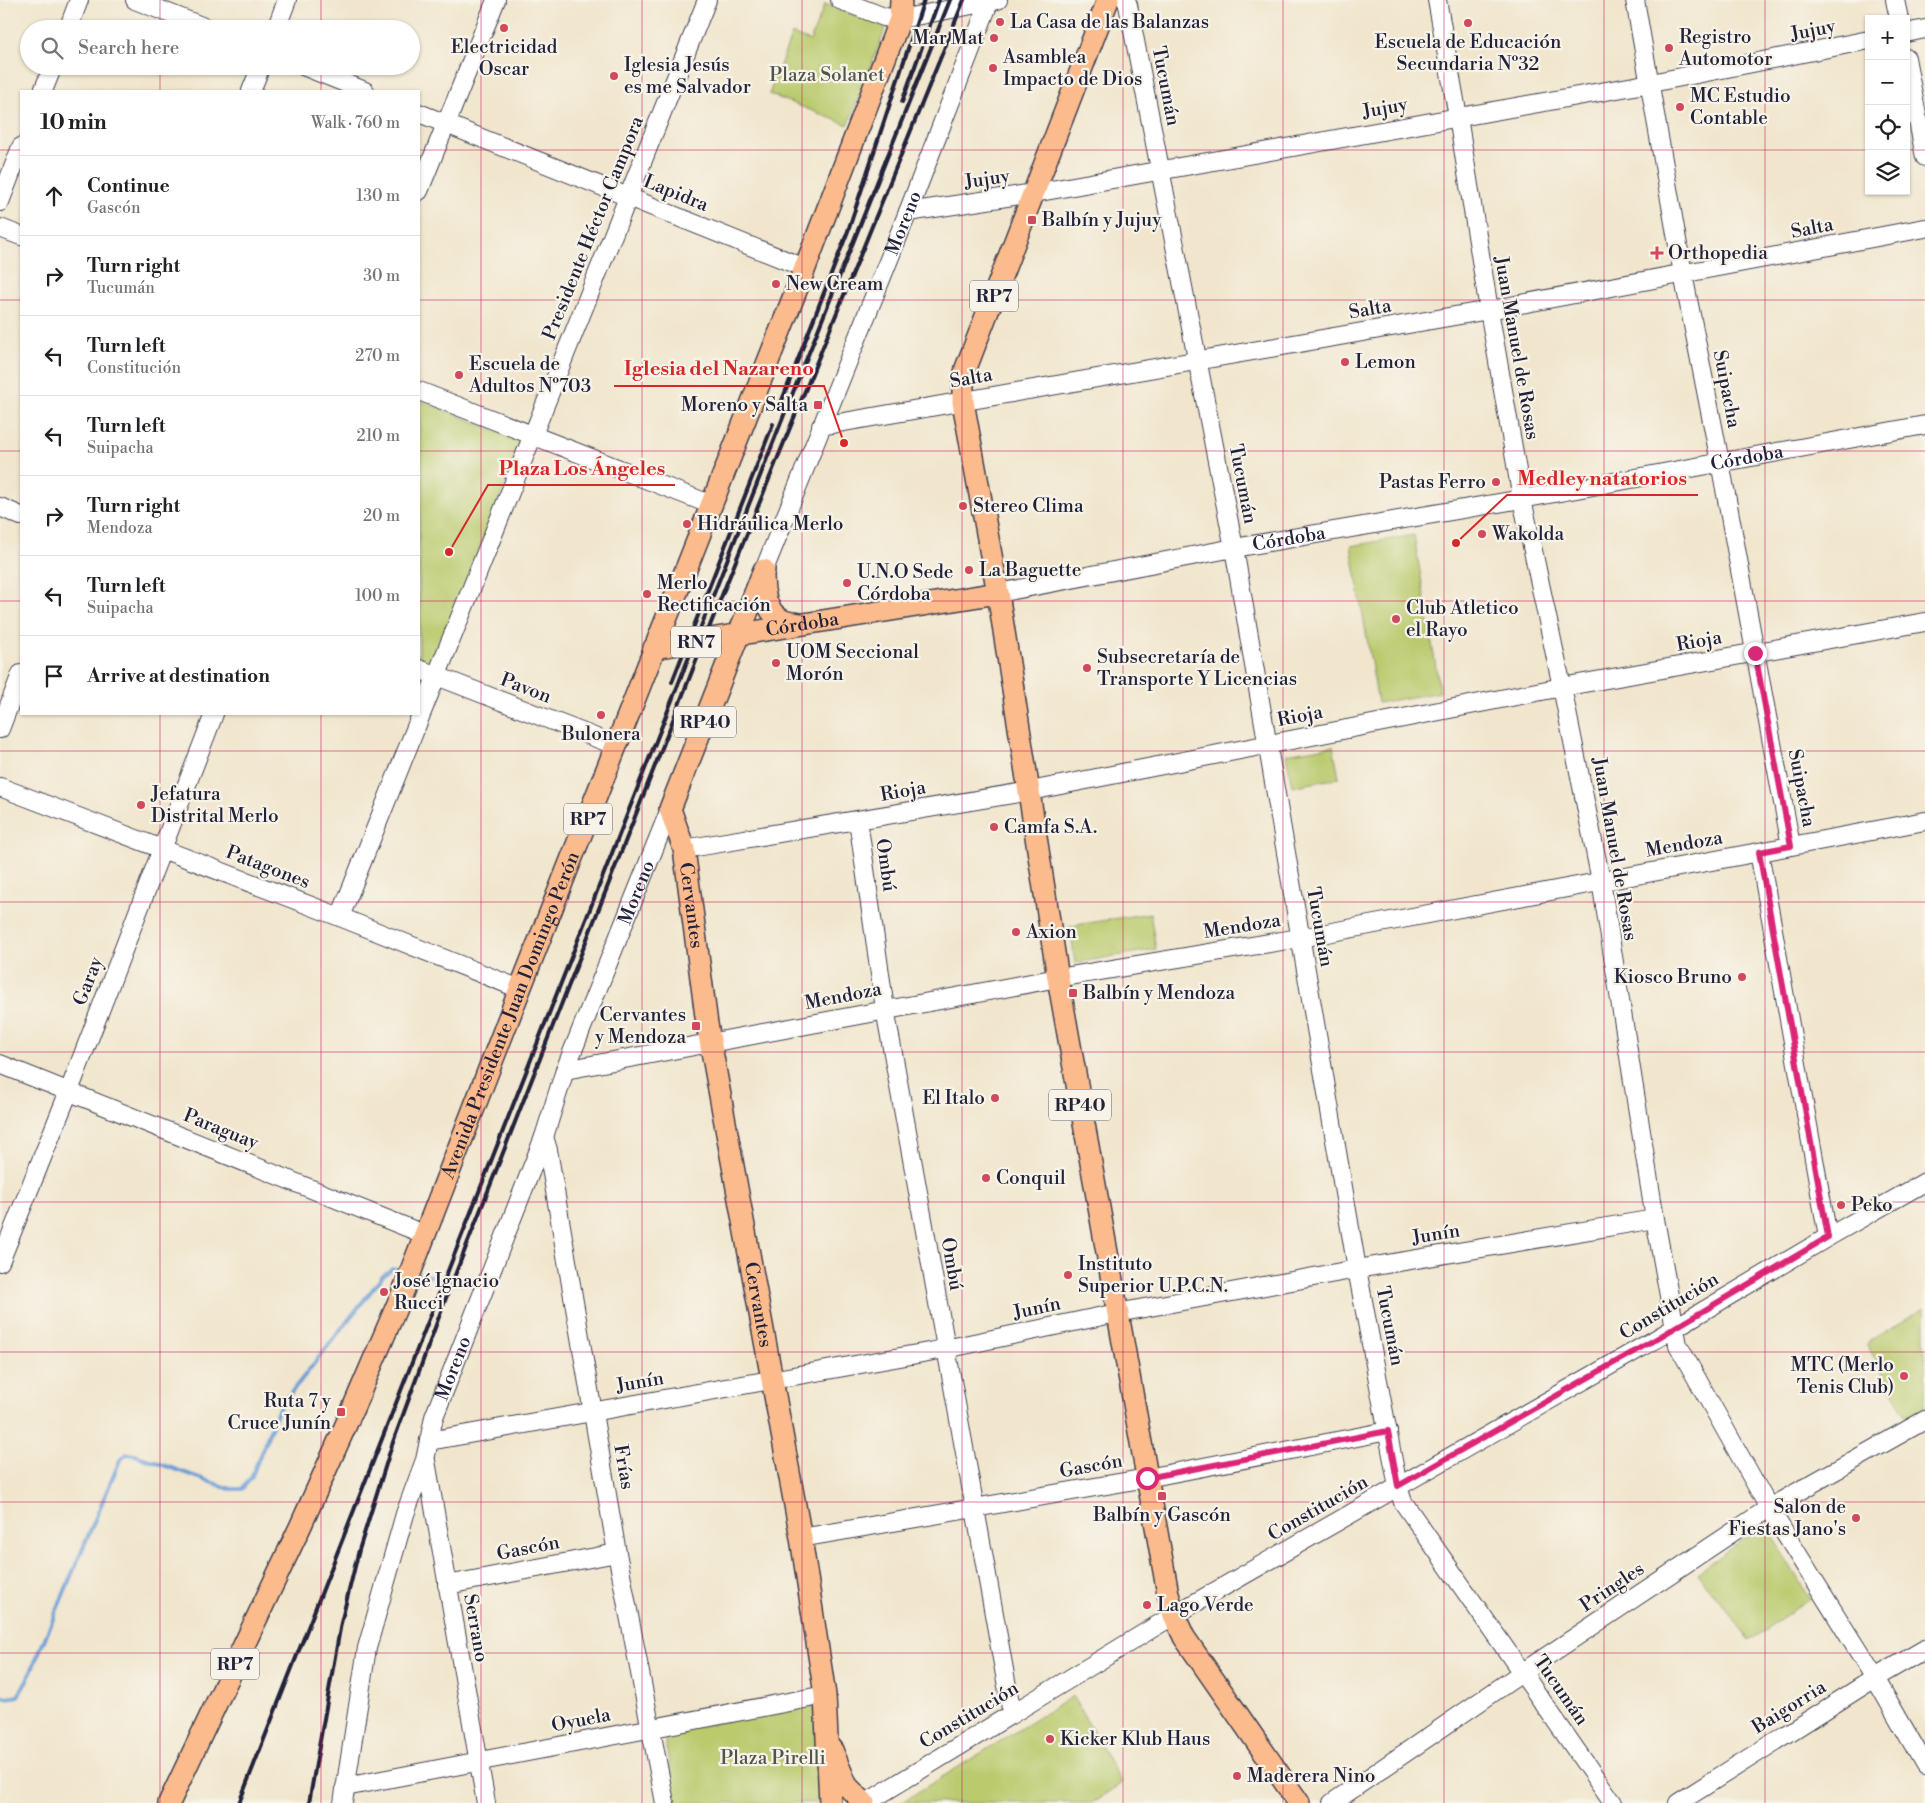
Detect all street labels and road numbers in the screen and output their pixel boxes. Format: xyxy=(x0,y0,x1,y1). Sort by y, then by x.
street label: Jujuy xyxy=(1787,14,1838,46)
street label: Tucumán xyxy=(1147,44,1185,128)
street label: Jujuy xyxy=(1360,92,1410,124)
street label: Presidente Héctor Campora xyxy=(537,112,649,343)
street label: Jujuy xyxy=(962,164,1012,194)
street label: Lapidra xyxy=(640,169,712,217)
street label: Moreno xyxy=(880,187,927,259)
street label: Salta xyxy=(1789,212,1836,244)
street label: Juan Manuel de Rosas xyxy=(1489,253,1545,442)
road number: RP7 xyxy=(970,280,1018,312)
street label: Salta xyxy=(1347,293,1394,325)
street label: Suipacha xyxy=(1708,348,1746,430)
street label: Salta xyxy=(948,362,995,394)
street label: Córdoba xyxy=(1708,439,1786,476)
street label: Tucumán xyxy=(1224,442,1262,526)
street label: Córdoba xyxy=(1251,521,1328,557)
street label: Córdoba xyxy=(764,607,841,642)
street label: Rioja xyxy=(1674,625,1724,657)
road number: RN7 xyxy=(671,626,721,658)
street label: Pavon xyxy=(497,667,555,709)
street label: Rioja xyxy=(1275,700,1325,732)
road number: RP40 xyxy=(674,706,736,738)
street label: Suipacha xyxy=(1783,747,1821,829)
street label: Juan Manuel de Rosas xyxy=(1587,754,1643,943)
street label: Rioja xyxy=(878,775,928,807)
road number: RP7 xyxy=(564,804,612,834)
street label: Mendoza xyxy=(1644,825,1725,863)
street label: Ombú xyxy=(870,837,902,893)
street label: Patagones xyxy=(223,840,313,894)
street label: Avenida Presidente Juan Domingo Perón xyxy=(435,848,585,1183)
street label: Moreno xyxy=(613,857,660,928)
street label: Cervantes xyxy=(674,861,709,950)
street label: Tucumán xyxy=(1301,885,1339,969)
street label: Mendoza xyxy=(1202,908,1283,944)
street label: Garay xyxy=(68,952,109,1009)
street label: Mendoza xyxy=(802,977,884,1015)
road number: RP40 xyxy=(1049,1090,1111,1120)
street label: Paraguay xyxy=(180,1103,263,1155)
street label: Junín xyxy=(1409,1218,1462,1250)
street label: Ombú xyxy=(936,1236,968,1292)
street label: Cervantes xyxy=(739,1260,778,1349)
street label: Constitución xyxy=(1615,1267,1723,1345)
street label: Tucumán xyxy=(1371,1284,1409,1368)
street label: Junín xyxy=(1010,1291,1063,1325)
street label: Moreno xyxy=(430,1333,477,1404)
street label: Junín xyxy=(613,1366,666,1398)
street label: Frías xyxy=(608,1443,640,1491)
street label: Gascón xyxy=(1058,1449,1124,1483)
street label: Constitución xyxy=(1264,1470,1372,1546)
street label: Gascón xyxy=(495,1530,561,1566)
street label: Pringles xyxy=(1575,1557,1649,1617)
street label: Serrano xyxy=(458,1592,494,1664)
road number: RP7 xyxy=(211,1648,259,1680)
street label: Tucumán xyxy=(1528,1650,1594,1730)
street label: Baigorria xyxy=(1747,1675,1831,1740)
street label: Constitución xyxy=(915,1676,1023,1754)
street label: Oyuela xyxy=(549,1702,613,1737)

